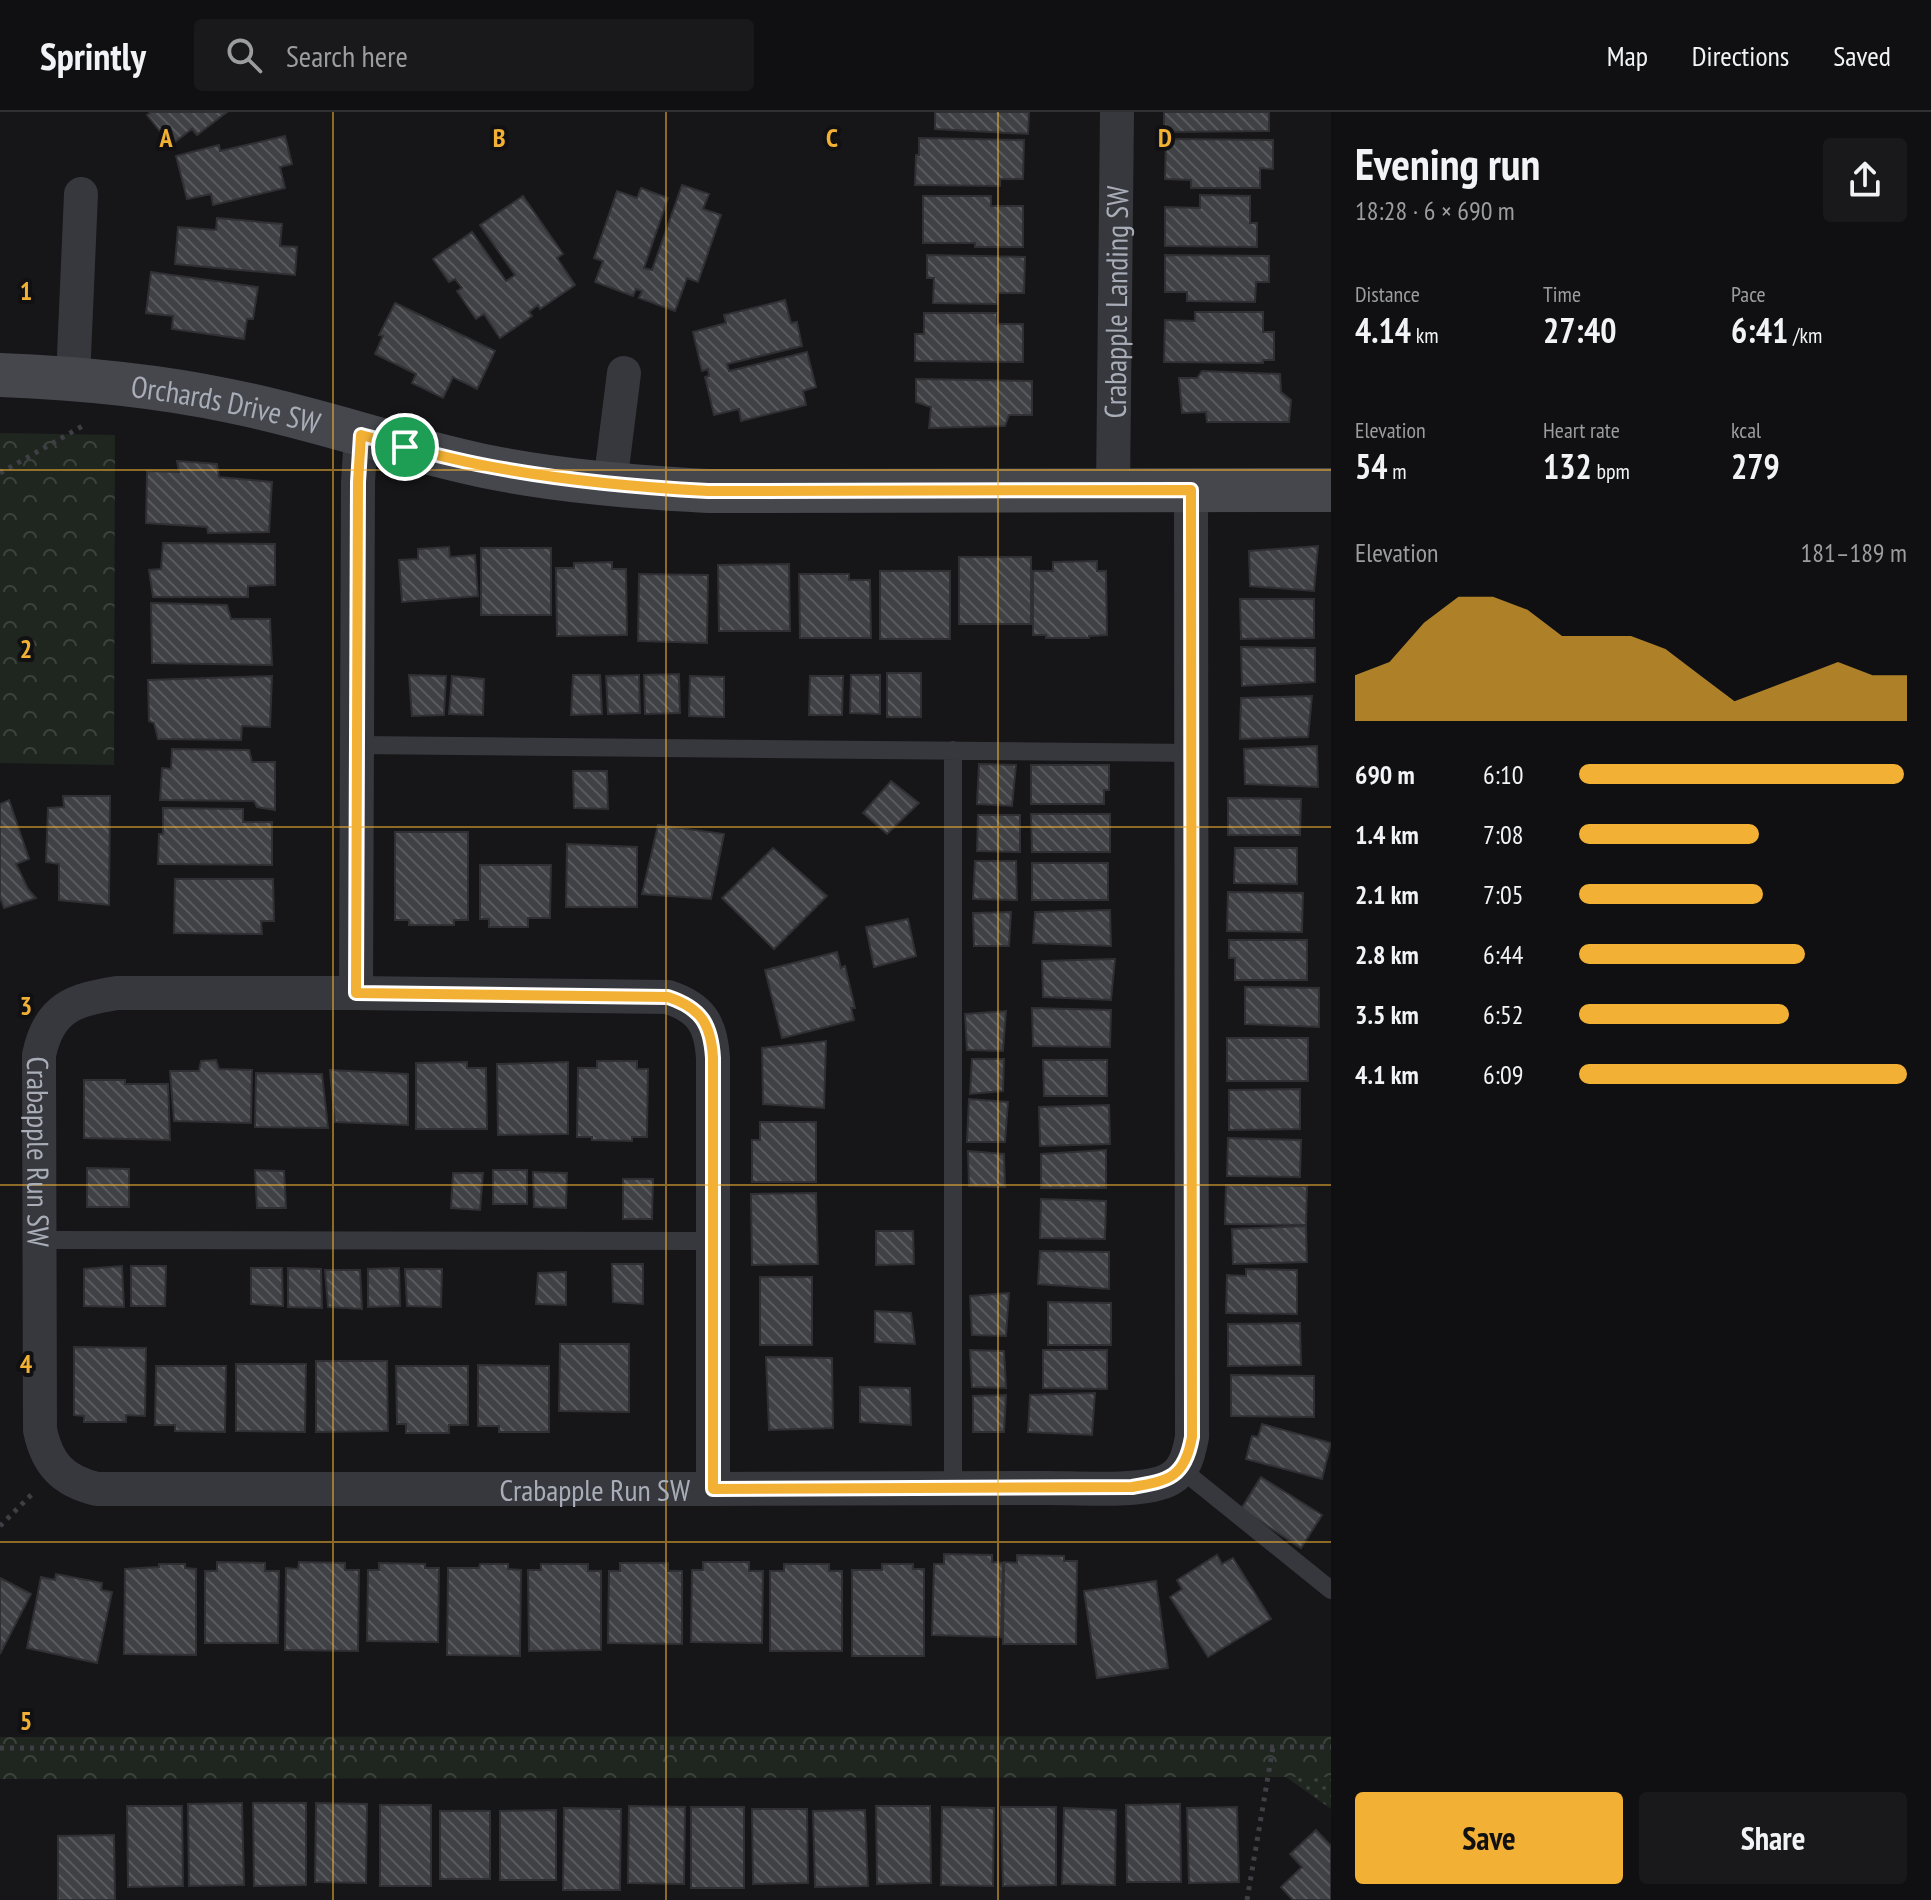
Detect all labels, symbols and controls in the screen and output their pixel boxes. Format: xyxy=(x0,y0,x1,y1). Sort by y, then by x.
search box xyxy=(194,19,754,91)
text: Sprintly xyxy=(40,31,146,80)
icon: search xyxy=(222,33,266,77)
text: Search here xyxy=(286,36,408,75)
text: Map xyxy=(1607,37,1648,74)
text: Directions xyxy=(1692,37,1789,74)
text: Saved xyxy=(1833,37,1891,74)
text: A xyxy=(158,121,173,154)
text: B xyxy=(493,121,506,154)
text: C xyxy=(826,121,838,154)
text: D xyxy=(1158,121,1172,154)
text: Evening run xyxy=(1355,135,1540,192)
button: share xyxy=(1823,138,1907,222)
street label: Crabapple Landing SW xyxy=(1094,185,1136,419)
text: 18:28 · 6 × 690 m xyxy=(1355,194,1515,227)
text: 1 xyxy=(20,274,32,307)
text: Distance xyxy=(1355,280,1420,308)
text: Time xyxy=(1543,280,1581,308)
text: Pace xyxy=(1731,280,1766,308)
text: 4.14 xyxy=(1355,308,1411,352)
text: 27:40 xyxy=(1543,308,1617,352)
text: 6:41 xyxy=(1731,308,1788,352)
text: km xyxy=(1411,321,1439,349)
text: /km xyxy=(1788,321,1822,349)
street label: Orchards Drive SW xyxy=(129,366,325,442)
pin xyxy=(371,413,439,481)
text: Elevation xyxy=(1355,416,1426,444)
text: Heart rate xyxy=(1543,416,1620,444)
text: kcal xyxy=(1731,416,1761,444)
icon: arrive xyxy=(383,425,427,469)
text: 54 xyxy=(1355,444,1388,488)
text: 132 xyxy=(1543,444,1592,488)
text: 279 xyxy=(1731,444,1780,488)
text: m xyxy=(1388,457,1407,485)
text: bpm xyxy=(1592,457,1630,485)
text: Elevation xyxy=(1355,536,1438,569)
text: 181–189 m xyxy=(1801,536,1907,569)
text: 2 xyxy=(20,632,32,665)
text: 690 m xyxy=(1355,758,1415,791)
text: 6:10 xyxy=(1483,758,1523,791)
text: 1.4 km xyxy=(1355,818,1419,851)
text: 7:08 xyxy=(1483,818,1523,851)
text: 2.1 km xyxy=(1355,878,1419,911)
text: 7:05 xyxy=(1483,878,1523,911)
text: 2.8 km xyxy=(1355,938,1419,971)
text: 6:44 xyxy=(1483,938,1523,971)
text: 3 xyxy=(20,989,32,1022)
text: 3.5 km xyxy=(1355,998,1419,1031)
text: 6:52 xyxy=(1483,998,1523,1031)
street label: Crabapple Run SW xyxy=(20,1056,59,1247)
text: 4.1 km xyxy=(1355,1058,1419,1091)
text: 6:09 xyxy=(1483,1058,1523,1091)
text: 4 xyxy=(20,1347,33,1380)
street label: Crabapple Run SW xyxy=(500,1470,690,1509)
text: 5 xyxy=(20,1704,32,1737)
button: Save xyxy=(1355,1792,1623,1884)
button: Share xyxy=(1639,1792,1907,1884)

